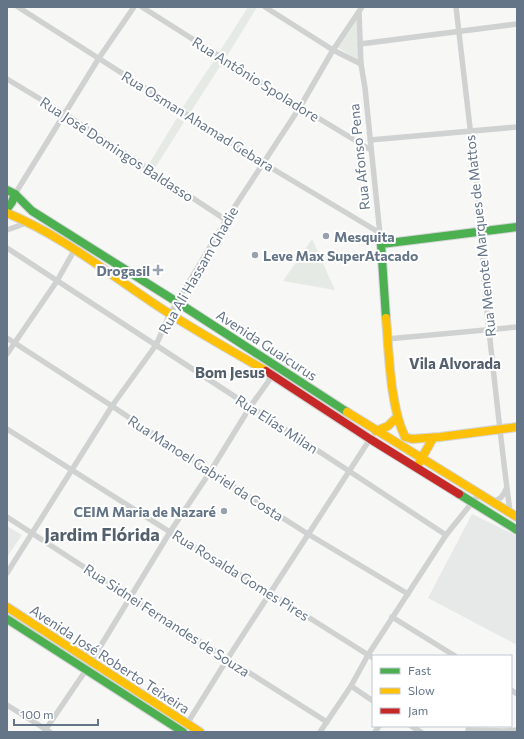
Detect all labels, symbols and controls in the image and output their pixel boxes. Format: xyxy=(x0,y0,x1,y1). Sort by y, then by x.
street label: Rua Antônio Spoladore xyxy=(189,33,323,125)
street label: Rua Osman Ahamad Gebara xyxy=(119,67,277,175)
street label: Rua José Domingos Baldasso xyxy=(37,93,197,205)
street label: Rua Afonso Pena xyxy=(345,103,373,211)
street label: Rua Menote Marques de Mattos xyxy=(461,134,499,338)
street label: Rua Ali Hassam Ghadie xyxy=(155,203,241,337)
place label: Mesquita xyxy=(334,228,395,245)
marker: Mesquita xyxy=(321,231,331,241)
place label: Leve Max SuperAtacado xyxy=(263,247,418,264)
marker: Leve Max SuperAtacado xyxy=(250,250,260,260)
place label: Drogasil xyxy=(97,262,150,279)
marker: Drogasil xyxy=(153,265,163,275)
street label: Avenida Guaicurus xyxy=(213,306,321,384)
district label: Vila Alvorada xyxy=(409,354,501,372)
district label: Bom Jesus xyxy=(195,363,265,381)
street label: Rua Elías Milan xyxy=(233,391,321,457)
street label: Rua Manoel Gabriel da Costa xyxy=(125,411,287,525)
place label: CEIM Maria de Nazaré xyxy=(73,503,216,520)
marker: CEIM Maria de Nazaré xyxy=(219,506,229,516)
district label: Jardim Flórida xyxy=(44,523,160,545)
street label: Rua Rosalda Gomes Pires xyxy=(169,526,313,624)
street label: Rua Sidnei Fernandes de Souza xyxy=(81,560,253,680)
street label: Avenida José Roberto Teixeira xyxy=(27,601,193,717)
legend xyxy=(372,655,512,727)
text: Fast xyxy=(408,663,431,677)
text: Slow xyxy=(408,683,435,697)
scale bar xyxy=(14,701,98,727)
text: Jam xyxy=(408,703,428,718)
text: 100 m xyxy=(20,707,54,721)

